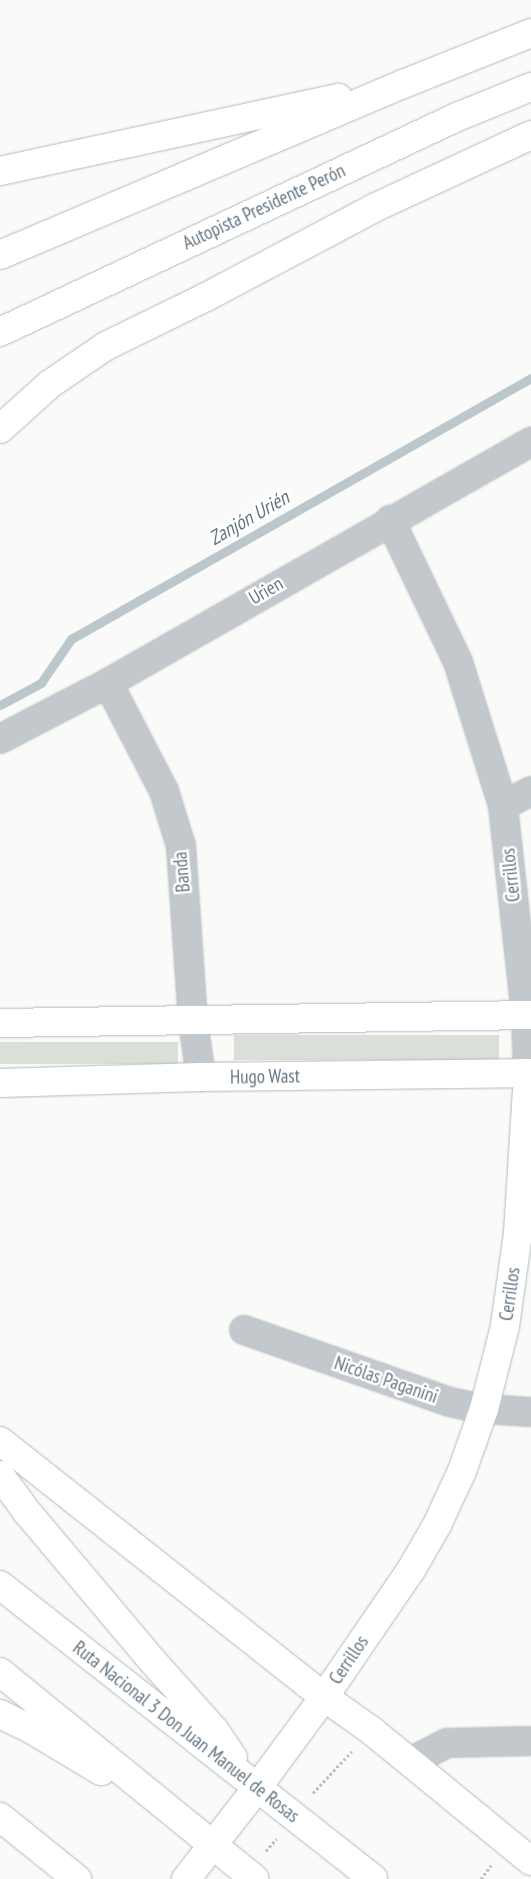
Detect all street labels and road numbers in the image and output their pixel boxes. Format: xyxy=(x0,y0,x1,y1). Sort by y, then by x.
street label: Autopista Presidente Perón xyxy=(179,159,349,255)
street label: Urien xyxy=(245,572,287,610)
street label: Cerrillos xyxy=(497,847,525,903)
street label: Banda xyxy=(169,851,195,893)
street label: Hugo Wast xyxy=(230,1065,300,1089)
street label: Cerrillos xyxy=(495,1266,525,1322)
street label: Nicólas Paganini xyxy=(331,1352,441,1408)
street label: Cerrillos xyxy=(324,1631,374,1689)
street label: Ruta Nacional 3 Don Juan Manuel de Rosas xyxy=(68,1636,304,1828)

